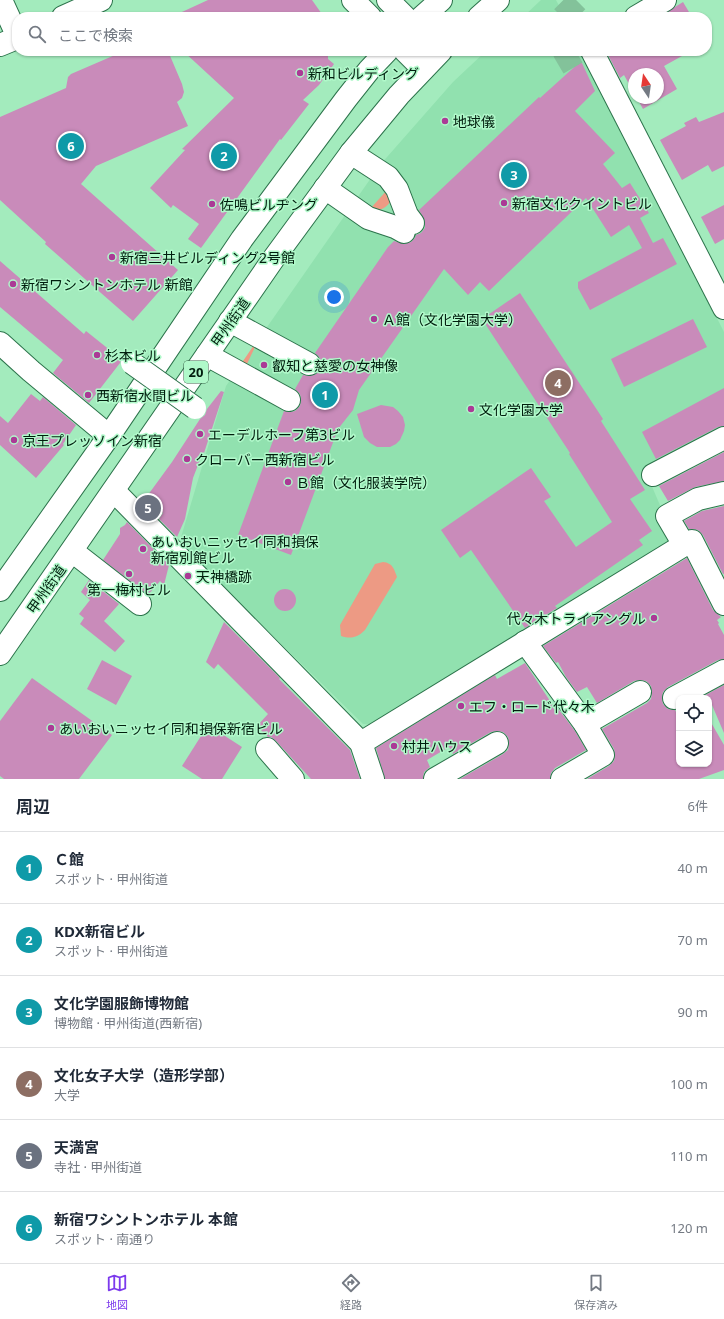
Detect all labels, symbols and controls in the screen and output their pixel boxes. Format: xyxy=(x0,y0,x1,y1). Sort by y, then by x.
search box xyxy=(12,12,712,56)
icon: search xyxy=(26,23,48,45)
text: ここで検索 xyxy=(58,25,133,45)
place label: 新和ビルディング xyxy=(308,64,419,83)
marker: 新和ビルディング xyxy=(295,68,305,78)
north arrow xyxy=(628,68,664,104)
place label: 地球儀 xyxy=(453,112,495,131)
marker: 地球儀 xyxy=(440,116,450,126)
pin: 6 xyxy=(58,131,84,161)
pin: 2 xyxy=(211,141,237,171)
pin: 3 xyxy=(501,160,527,190)
place label: 新宿文化クイントビル xyxy=(512,194,652,213)
place label: 佐鳴ビルヂング xyxy=(220,195,318,214)
marker: 新宿文化クイントビル xyxy=(499,198,509,208)
marker: 佐鳴ビルヂング xyxy=(207,199,217,209)
place label: 新宿三井ビルディング2号館 xyxy=(120,248,295,267)
marker: 新宿三井ビルディング2号館 xyxy=(107,252,117,262)
place label: 新宿ワシントンホテル 新館 xyxy=(21,275,193,294)
marker: 新宿ワシントンホテル 新館 xyxy=(8,279,18,289)
your location xyxy=(324,287,344,307)
street label: 甲州街道 xyxy=(206,294,254,350)
place label: Ａ館（文化学園大学） xyxy=(382,310,522,329)
marker: Ａ館（文化学園大学） xyxy=(369,314,379,324)
place label: 杉本ビル xyxy=(105,346,161,365)
marker: 杉本ビル xyxy=(92,350,102,360)
place label: 叡知と慈愛の女神像 xyxy=(272,356,398,375)
marker: 叡知と慈愛の女神像 xyxy=(259,360,269,370)
road number: 20 xyxy=(184,361,208,383)
pin: 4 xyxy=(545,368,571,398)
pin: 1 xyxy=(312,380,338,410)
place label: 西新宿水間ビル xyxy=(96,386,194,405)
marker: 西新宿水間ビル xyxy=(83,390,93,400)
place label: 文化学園大学 xyxy=(479,400,563,419)
marker: 文化学園大学 xyxy=(466,404,476,414)
place label: エーデルホーフ第3ビル xyxy=(208,425,355,444)
marker: エーデルホーフ第3ビル xyxy=(195,429,205,439)
place label: 京王プレッソイン新宿 xyxy=(22,431,162,450)
marker: 京王プレッソイン新宿 xyxy=(9,435,19,445)
place label: クローバー西新宿ビル xyxy=(195,450,335,469)
marker: クローバー西新宿ビル xyxy=(182,454,192,464)
place label: Ｂ館（文化服装学院） xyxy=(296,473,436,492)
marker: Ｂ館（文化服装学院） xyxy=(283,477,293,487)
pin: 5 xyxy=(135,493,161,523)
place label: あいおいニッセイ同和損保 新宿別館ビル xyxy=(151,532,319,567)
marker: あいおいニッセイ同和損保 新宿別館ビル xyxy=(138,544,148,554)
street label: 甲州街道 xyxy=(22,561,70,617)
place label: 天神橋跡 xyxy=(196,567,252,586)
marker: 第一梅村ビル xyxy=(124,569,134,579)
marker: 天神橋跡 xyxy=(183,571,193,581)
place label: 第一梅村ビル xyxy=(87,580,171,599)
place label: 代々木トライアングル xyxy=(507,609,646,628)
marker: 代々木トライアングル xyxy=(649,613,659,623)
map controls xyxy=(676,695,712,767)
button: locate xyxy=(676,695,712,731)
place label: エフ・ロード代々木 xyxy=(469,697,595,716)
marker: エフ・ロード代々木 xyxy=(456,701,466,711)
place label: あいおいニッセイ同和損保新宿ビル xyxy=(59,719,283,738)
marker: あいおいニッセイ同和損保新宿ビル xyxy=(46,723,56,733)
button: layers xyxy=(676,731,712,767)
place label: 村井ハウス xyxy=(402,737,472,756)
marker: 村井ハウス xyxy=(389,741,399,751)
text: 周辺 xyxy=(16,795,50,818)
text: 6件 xyxy=(688,797,708,815)
text: Ｃ館 xyxy=(54,849,84,869)
text: 1 xyxy=(25,859,33,877)
text: 40 m xyxy=(678,859,708,877)
text: スポット · 甲州街道 xyxy=(54,870,168,888)
text: KDX新宿ビル xyxy=(54,921,145,941)
text: 2 xyxy=(25,931,33,949)
text: 70 m xyxy=(678,931,708,949)
text: スポット · 甲州街道 xyxy=(54,942,168,960)
text: 文化学園服飾博物館 xyxy=(54,993,189,1013)
text: 3 xyxy=(25,1003,33,1021)
text: 90 m xyxy=(678,1003,708,1021)
text: 博物館 · 甲州街道(西新宿) xyxy=(54,1014,202,1032)
text: 文化女子大学（造形学部） xyxy=(54,1065,234,1085)
text: 4 xyxy=(25,1075,33,1093)
text: 100 m xyxy=(670,1075,708,1093)
text: 大学 xyxy=(54,1086,80,1104)
text: 天満宮 xyxy=(54,1137,99,1157)
text: 5 xyxy=(25,1147,33,1165)
text: 110 m xyxy=(670,1147,708,1165)
text: 寺社 · 甲州街道 xyxy=(54,1158,142,1176)
text: 新宿ワシントンホテル 本館 xyxy=(54,1209,238,1229)
text: 6 xyxy=(25,1219,33,1237)
text: 120 m xyxy=(670,1219,708,1237)
text: スポット · 南通り xyxy=(54,1230,155,1248)
tab: 地図 xyxy=(106,1272,128,1312)
tab: 経路 xyxy=(340,1272,362,1312)
tab: 保存済み xyxy=(574,1272,618,1312)

